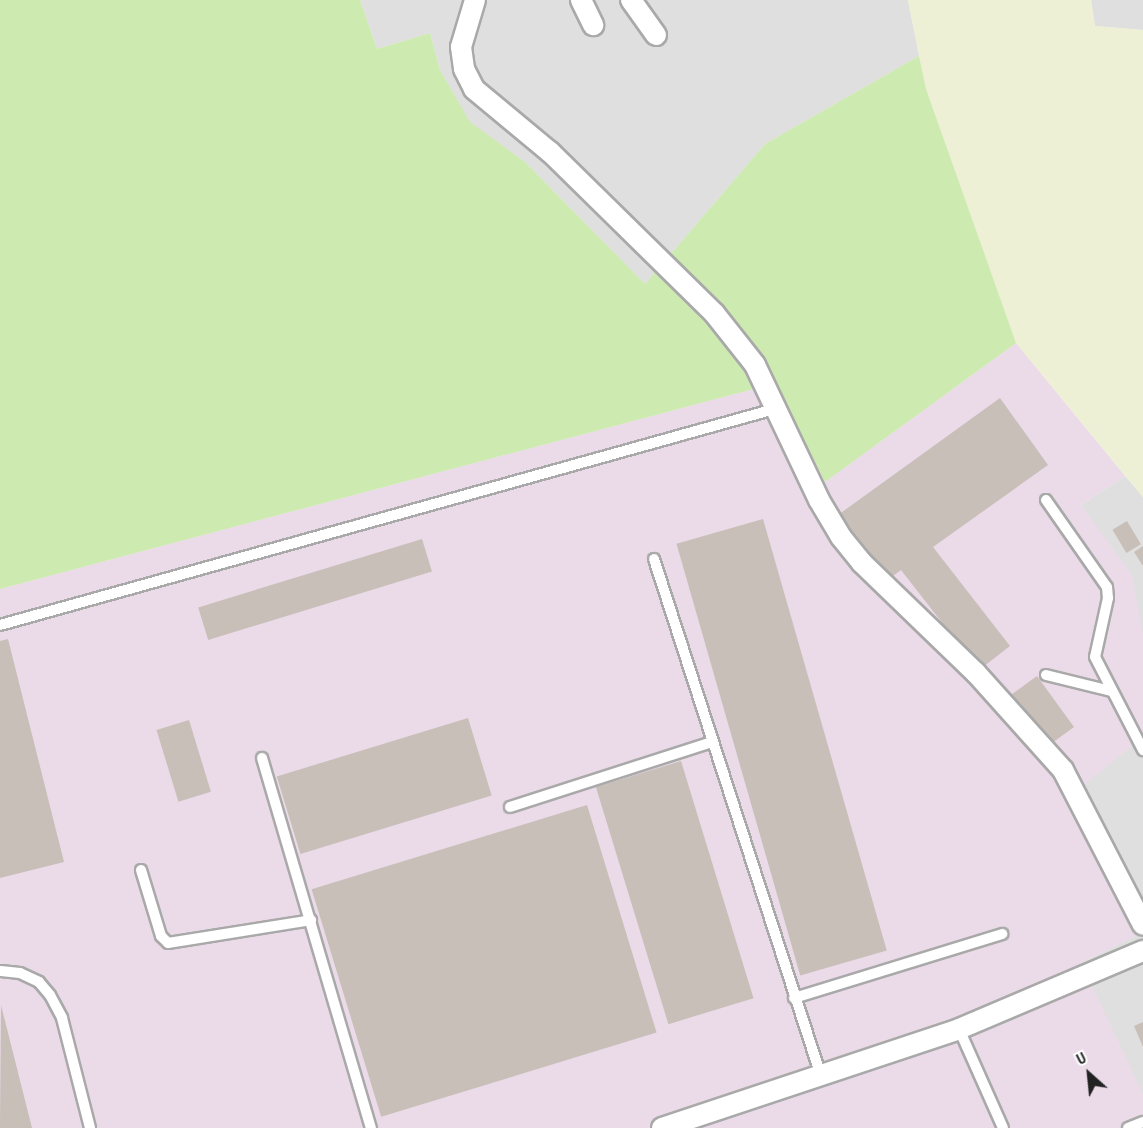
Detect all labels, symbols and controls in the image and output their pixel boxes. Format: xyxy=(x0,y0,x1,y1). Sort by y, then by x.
north arrow xyxy=(1059,1044,1119,1104)
text: U xyxy=(1073,1047,1089,1069)

